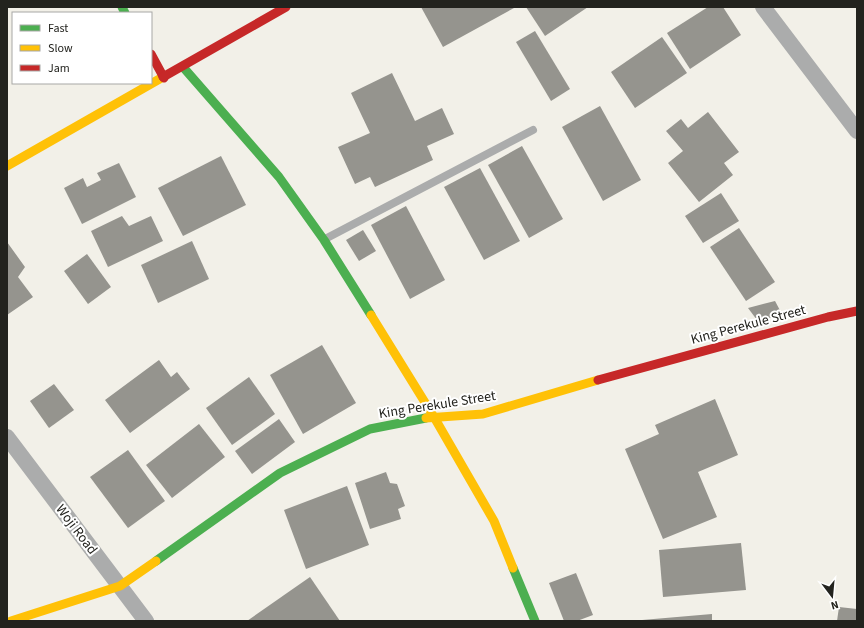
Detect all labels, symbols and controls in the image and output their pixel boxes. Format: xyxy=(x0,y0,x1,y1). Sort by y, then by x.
legend xyxy=(12,12,152,84)
text: Fast xyxy=(48,20,68,37)
text: Slow xyxy=(48,40,73,57)
text: Jam xyxy=(48,60,70,77)
street label: King Perekule Street xyxy=(689,300,808,350)
street label: King Perekule Street xyxy=(377,386,497,424)
street label: Woji Road xyxy=(51,500,102,559)
north arrow xyxy=(812,576,852,616)
text: N xyxy=(829,597,840,613)

